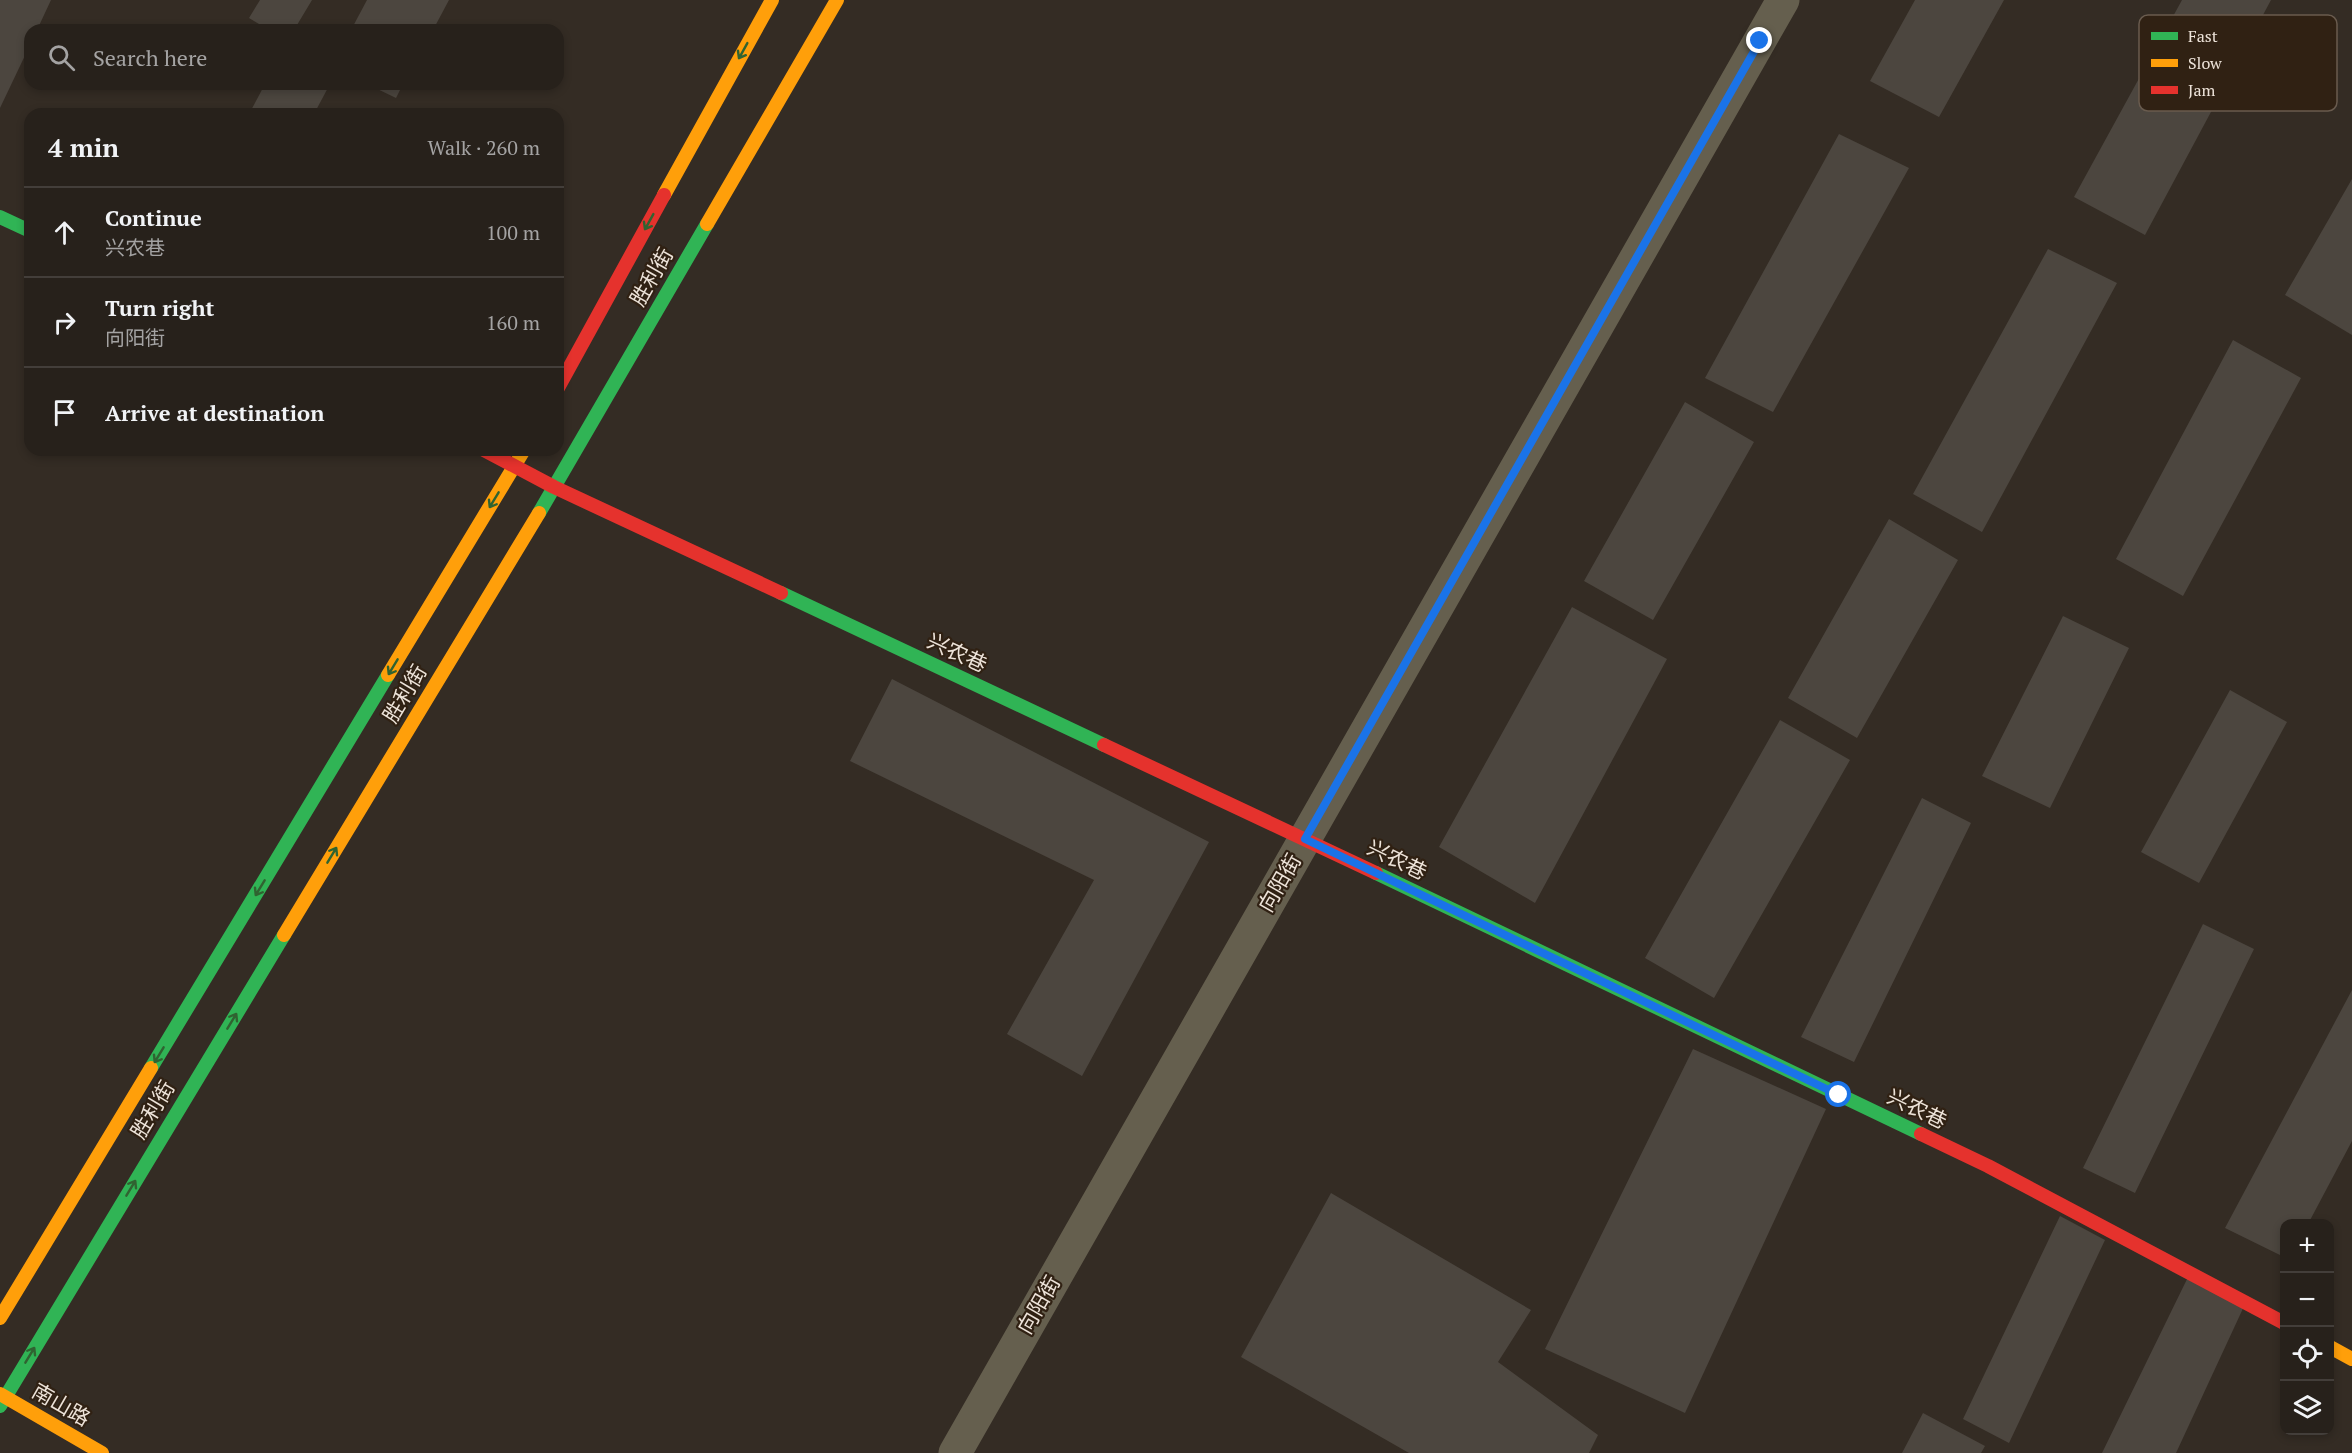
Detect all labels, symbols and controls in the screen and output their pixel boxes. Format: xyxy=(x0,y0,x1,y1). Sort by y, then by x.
legend xyxy=(2139,15,2337,111)
search box xyxy=(24,24,564,90)
text: Fast xyxy=(2188,25,2218,47)
route end xyxy=(1746,27,1772,53)
icon: search xyxy=(45,41,78,74)
one-way arrow xyxy=(737,42,749,59)
text: Search here xyxy=(93,43,207,72)
text: Slow xyxy=(2188,52,2222,74)
text: Jam xyxy=(2188,79,2216,101)
text: 4 min xyxy=(48,130,119,164)
text: Walk · 260 m xyxy=(428,134,540,161)
text: Continue xyxy=(105,203,202,232)
one-way arrow xyxy=(643,213,655,230)
icon: ahead xyxy=(48,216,81,249)
text: 100 m xyxy=(486,219,540,246)
text: 兴农巷 xyxy=(105,234,165,261)
street label: 胜利街 xyxy=(623,242,679,311)
text: Turn right xyxy=(105,293,214,322)
icon: right xyxy=(48,306,81,339)
text: 160 m xyxy=(486,309,540,336)
text: 向阳街 xyxy=(105,324,165,351)
icon: arrive xyxy=(48,396,81,429)
text: Arrive at destination xyxy=(105,398,324,427)
one-way arrow xyxy=(487,491,499,508)
street label: 兴农巷 xyxy=(923,626,992,678)
one-way arrow xyxy=(387,658,399,675)
street label: 胜利街 xyxy=(376,659,432,728)
street label: 兴农巷 xyxy=(1363,833,1432,885)
one-way arrow xyxy=(327,847,339,864)
street label: 向阳街 xyxy=(1251,848,1307,917)
one-way arrow xyxy=(253,879,265,896)
one-way arrow xyxy=(225,1013,238,1030)
one-way arrow xyxy=(152,1046,164,1063)
street label: 胜利街 xyxy=(124,1075,180,1144)
route start xyxy=(1825,1081,1851,1107)
street label: 兴农巷 xyxy=(1883,1082,1952,1134)
one-way arrow xyxy=(125,1180,137,1197)
map controls xyxy=(2280,1219,2334,1435)
button: + xyxy=(2280,1219,2334,1273)
street label: 向阳街 xyxy=(1010,1270,1066,1339)
button: − xyxy=(2280,1273,2334,1327)
button: locate xyxy=(2280,1327,2334,1381)
one-way arrow xyxy=(24,1347,36,1364)
street label: 南山路 xyxy=(27,1376,96,1432)
button: layers xyxy=(2280,1381,2334,1435)

